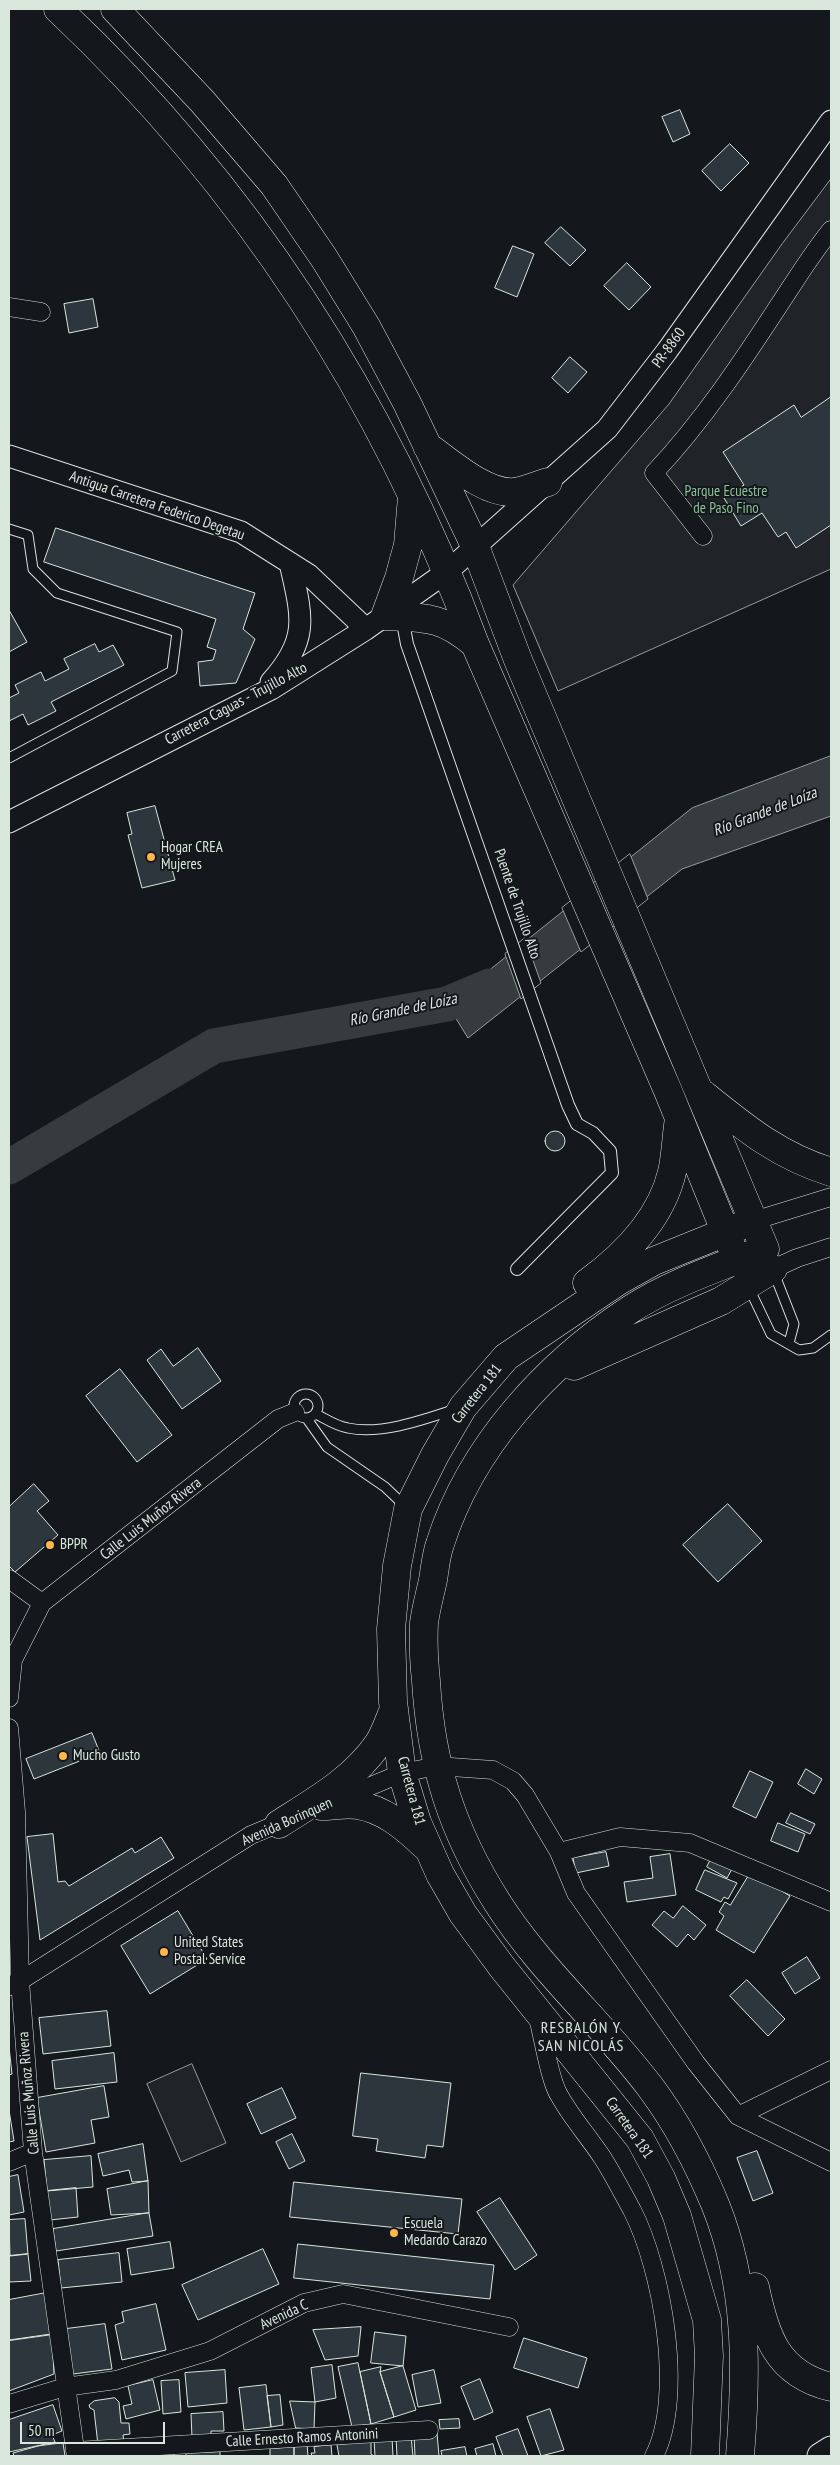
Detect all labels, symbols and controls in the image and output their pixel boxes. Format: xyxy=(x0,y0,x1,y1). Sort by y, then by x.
street label: PR-8860 xyxy=(649,325,689,371)
street label: Antigua Carretera Federico Degetau xyxy=(67,467,247,545)
park label: Parque Ecuestre de Paso Fino xyxy=(685,483,767,518)
street label: Carretera Caguas - Trujillo Alto xyxy=(162,659,310,749)
water label: Río Grande de Loíza xyxy=(710,783,820,841)
place label: Hogar CREA Mujeres xyxy=(161,839,223,874)
street label: Puente de Trujillo Alto xyxy=(490,847,544,961)
marker: Hogar CREA Mujeres xyxy=(145,851,157,863)
water label: Río Grande de Loíza xyxy=(347,989,459,1031)
street label: Carretera 181 xyxy=(448,1361,506,1427)
street label: Calle Luis Muñoz Rivera xyxy=(97,1474,205,1564)
place label: BPPR xyxy=(60,1536,88,1554)
marker: BPPR xyxy=(44,1539,56,1551)
place label: Mucho Gusto xyxy=(73,1747,140,1765)
marker: Mucho Gusto xyxy=(57,1750,69,1762)
street label: Carretera 181 xyxy=(393,1754,429,1828)
street label: Avenida Borinquen xyxy=(239,1794,335,1850)
place label: United States Postal Service xyxy=(174,1934,246,1969)
marker: United States Postal Service xyxy=(158,1946,170,1958)
district label: RESBALÓN Y SAN NICOLÁS xyxy=(536,2018,626,2056)
street label: Calle Luis Muñoz Rivera xyxy=(15,2031,43,2155)
street label: Carretera 181 xyxy=(601,2094,657,2162)
place label: Escuela Medardo Carazo xyxy=(404,2215,487,2250)
marker: Escuela Medardo Carazo xyxy=(388,2227,400,2239)
street label: Avenida C xyxy=(257,2296,311,2334)
scale bar xyxy=(22,2412,168,2444)
text: 50 m xyxy=(28,2421,54,2440)
street label: Calle Ernesto Ramos Antonini xyxy=(225,2425,379,2451)

